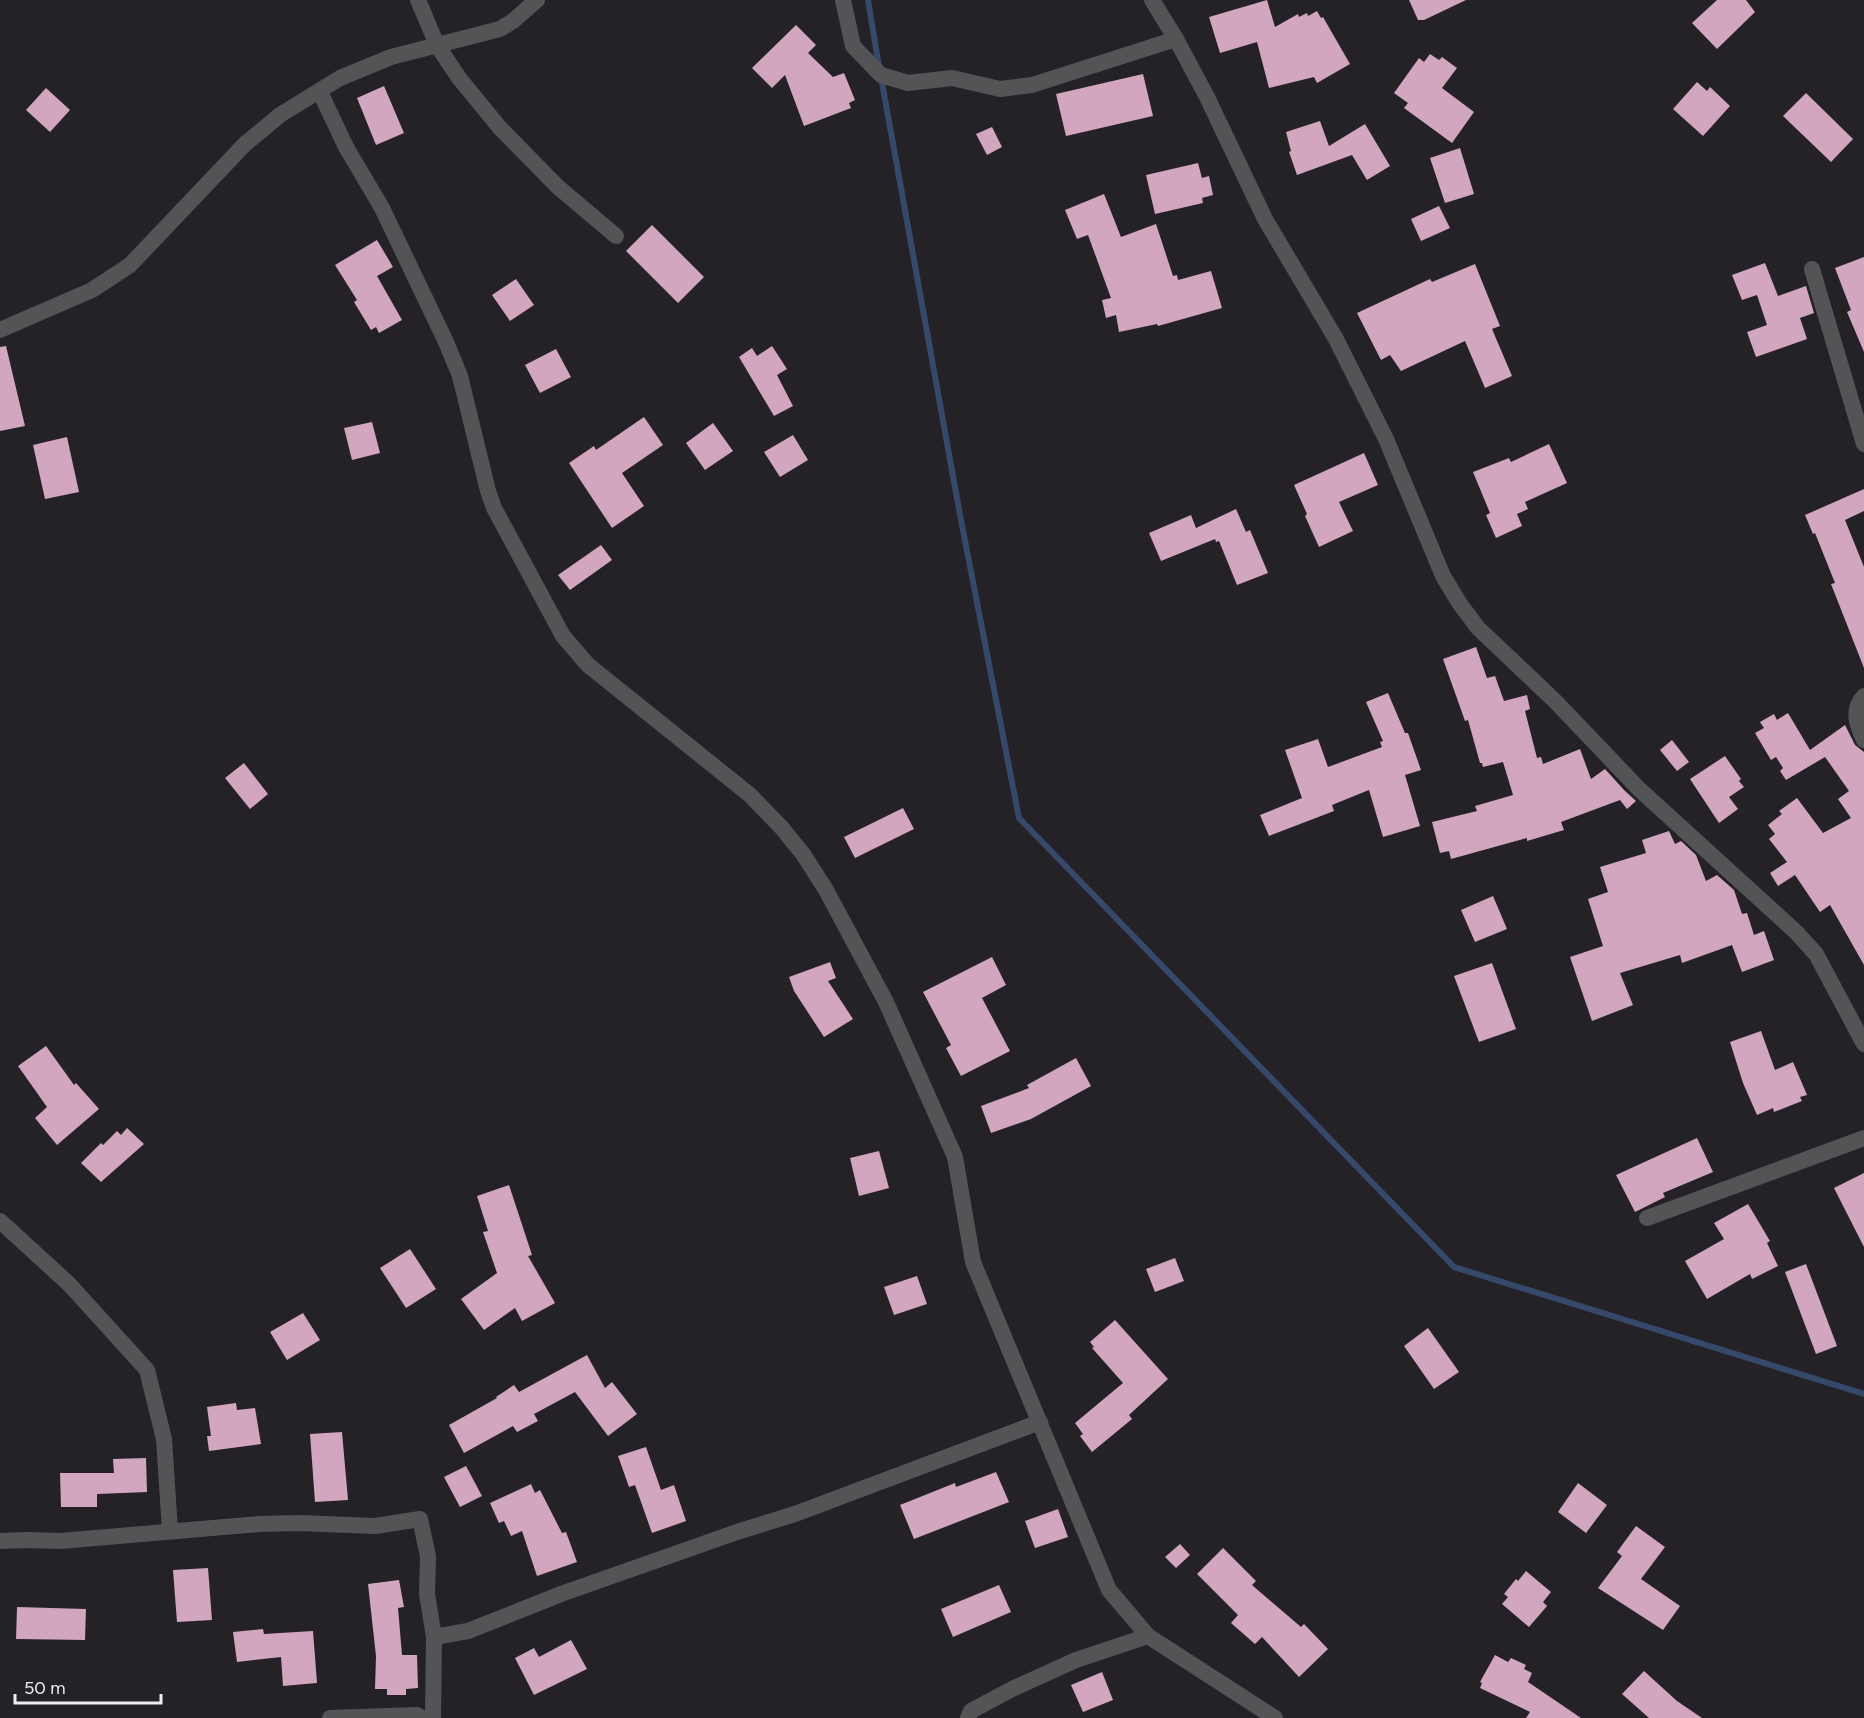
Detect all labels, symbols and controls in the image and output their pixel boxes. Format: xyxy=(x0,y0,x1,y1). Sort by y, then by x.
scale bar xyxy=(15,1667,160,1705)
text: 50 m xyxy=(24,1677,66,1699)

